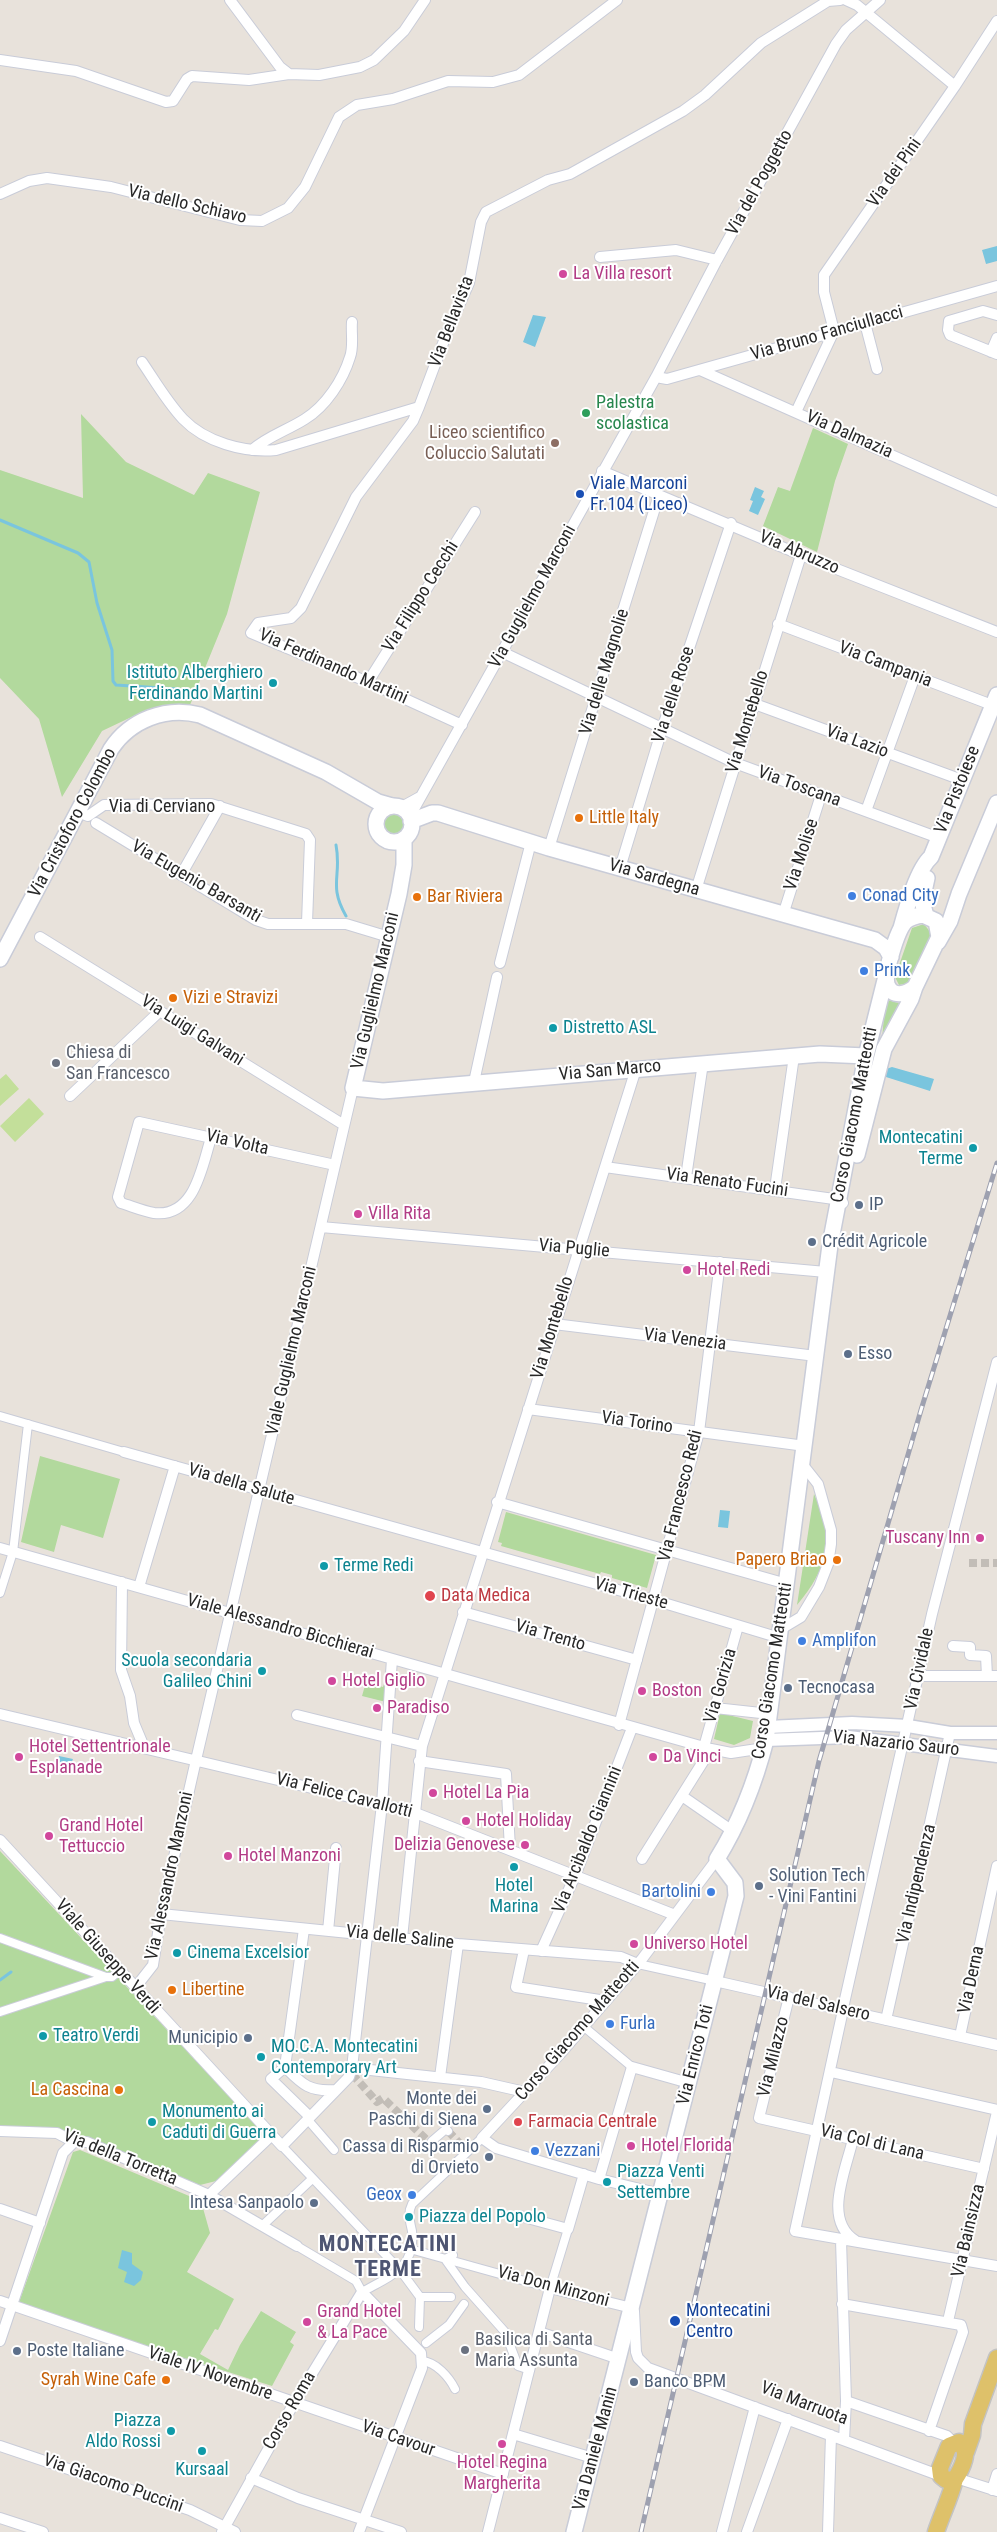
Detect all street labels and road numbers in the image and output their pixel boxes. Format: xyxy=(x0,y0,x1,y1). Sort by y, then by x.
street label: Via del Poggetto xyxy=(722,127,798,239)
street label: Via dei Pini xyxy=(863,134,927,212)
street label: Via dello Schiavo xyxy=(125,181,249,229)
street label: Via Bellavista xyxy=(425,273,479,371)
street label: Via Bruno Fanciullacci xyxy=(748,302,906,366)
street label: Via Dalmazia xyxy=(802,406,896,464)
street label: Via Guglielmo Marconi xyxy=(485,522,581,672)
street label: Via Abruzzo xyxy=(756,526,842,580)
street label: Via Filippo Cecchi xyxy=(378,537,464,657)
street label: Via delle Magnolie xyxy=(576,606,634,738)
street label: Via Ferdinando Martini xyxy=(255,624,411,710)
street label: Via Campania xyxy=(835,637,935,693)
street label: Via delle Rose xyxy=(648,644,700,746)
street label: Via Montebello xyxy=(722,668,774,776)
street label: Via Lazio xyxy=(823,721,891,763)
street label: Via Pistoiese xyxy=(931,743,985,837)
street label: Via Cristoforo Colombo xyxy=(24,745,122,901)
street label: Via Toscana xyxy=(754,762,844,812)
street label: Via di Cerviano xyxy=(109,796,215,818)
street label: Via Molise xyxy=(780,816,824,894)
street label: Via Eugenio Barsanti xyxy=(127,836,265,928)
street label: Via Sardegna xyxy=(606,855,702,901)
street label: Via Guglielmo Marconi xyxy=(347,910,405,1072)
street label: Via Luigi Galvani xyxy=(136,991,248,1071)
street label: Corso Giacomo Matteotti xyxy=(827,1025,883,1205)
street label: Via San Marco xyxy=(558,1056,662,1086)
street label: Via Volta xyxy=(204,1125,270,1161)
street label: Via Renato Fucini xyxy=(665,1164,789,1202)
street label: Via Puglie xyxy=(538,1235,610,1263)
street label: Viale Guglielmo Marconi xyxy=(262,1264,322,1438)
street label: Via Montebello xyxy=(527,1274,579,1382)
street label: Via Venezia xyxy=(643,1324,727,1356)
street label: Via Torino xyxy=(600,1407,674,1439)
street label: Via Francesco Redi xyxy=(654,1428,708,1564)
street label: Via della Salute xyxy=(185,1459,297,1511)
street label: Via Trieste xyxy=(592,1573,670,1615)
street label: Corso Giacomo Matteotti xyxy=(748,1581,798,1761)
street label: Viale Alessandro Bicchierai xyxy=(184,1590,376,1664)
street label: Via Trento xyxy=(512,1616,588,1656)
street label: Via Cividale xyxy=(901,1626,939,1712)
street label: Via Gorizia xyxy=(700,1646,742,1726)
street label: Via Nazario Sauro xyxy=(832,1727,960,1761)
street label: Via Arcibaldo Giannini xyxy=(549,1763,627,1917)
street label: Via Felice Cavallotti xyxy=(273,1769,415,1823)
street label: Via Alessandro Manzoni xyxy=(142,1790,198,1962)
street label: Via Indipendenza xyxy=(893,1822,941,1946)
street label: Viale Giuseppe Verdi xyxy=(50,1895,164,2019)
street label: Via delle Saline xyxy=(345,1922,455,1954)
street label: Via Derna xyxy=(954,1944,990,2016)
street label: Corso Giacomo Matteotti xyxy=(511,1956,645,2106)
street label: Via del Salsero xyxy=(764,1982,872,2026)
street label: Via Enrico Toti xyxy=(673,2003,719,2107)
street label: Via Milazzo xyxy=(754,2015,794,2099)
street label: Via Col di Lana xyxy=(818,2121,926,2165)
street label: Via della Torretta xyxy=(60,2125,180,2191)
street label: Via Bainsizza xyxy=(948,2182,990,2280)
street label: Via Don Minzoni xyxy=(495,2262,611,2312)
street label: Viale IV Novembre xyxy=(145,2343,275,2405)
street label: Corso Roma xyxy=(259,2368,321,2454)
street label: Via Marruota xyxy=(757,2377,851,2431)
street label: Via Daniele Manin xyxy=(569,2385,623,2513)
street label: Via Cavour xyxy=(358,2416,438,2462)
street label: Via Giacomo Puccini xyxy=(40,2450,186,2518)

